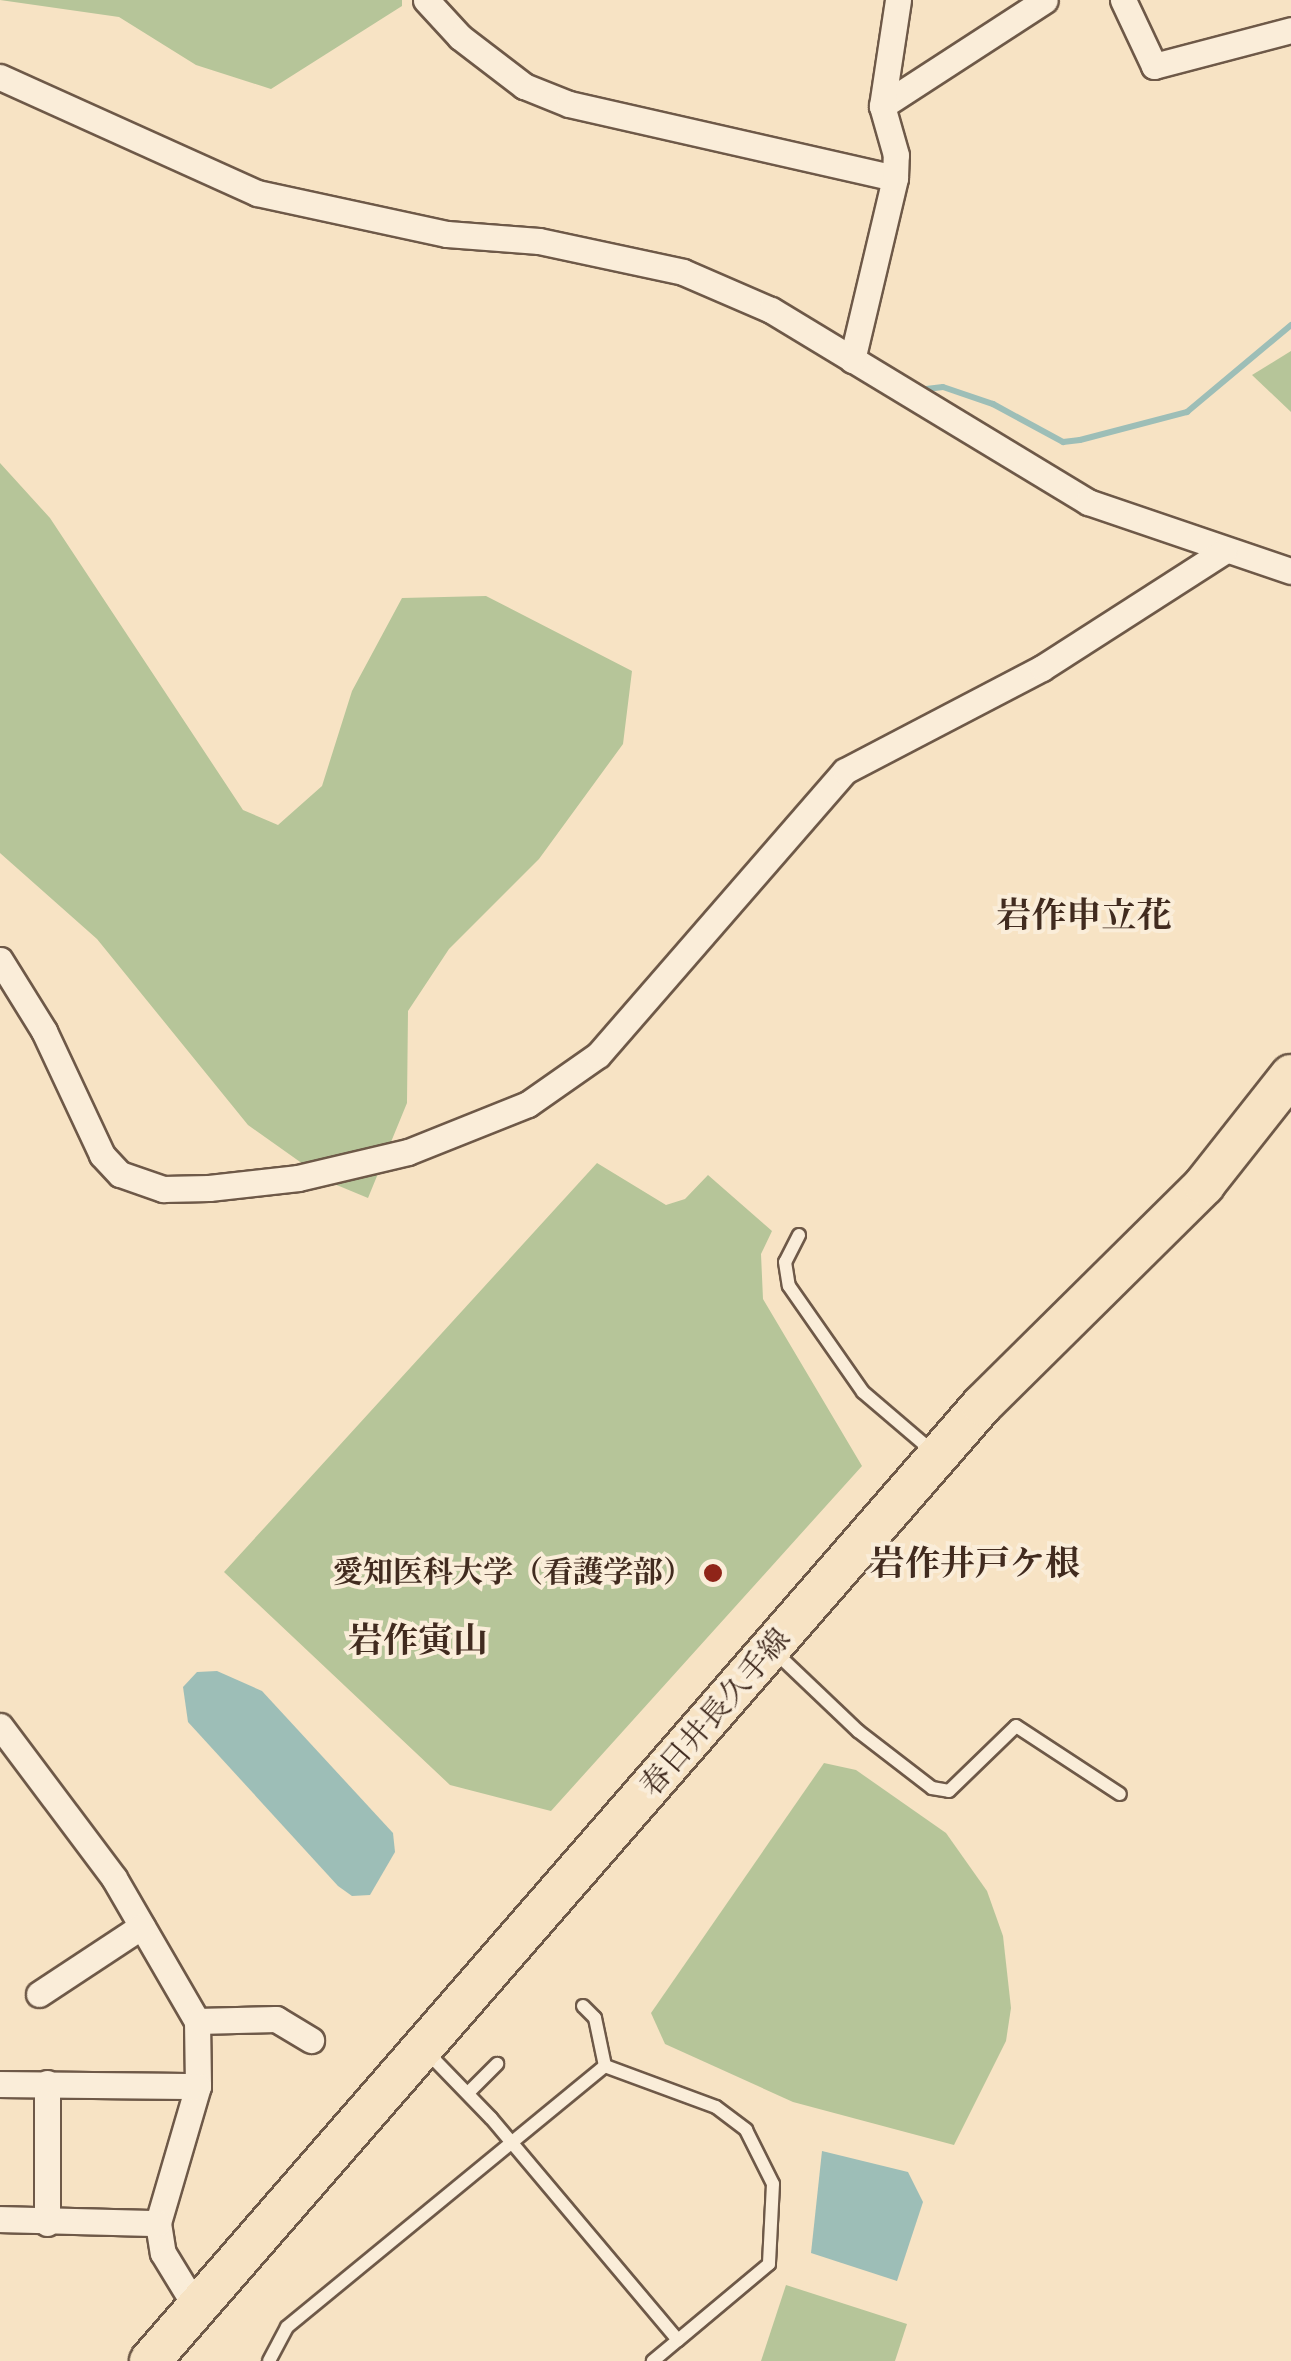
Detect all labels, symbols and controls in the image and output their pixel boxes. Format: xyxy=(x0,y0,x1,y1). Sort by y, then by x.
district label: 岩作申立花 xyxy=(997,895,1171,937)
district label: 岩作井戸ケ根 xyxy=(870,1543,1080,1585)
place label: 愛知医科大学（看護学部） xyxy=(333,1555,693,1591)
marker: 愛知医科大学（看護学部） xyxy=(702,1562,724,1584)
district label: 岩作寅山 xyxy=(348,1620,488,1662)
street label: 春日井長久手線 xyxy=(634,1622,798,1804)

